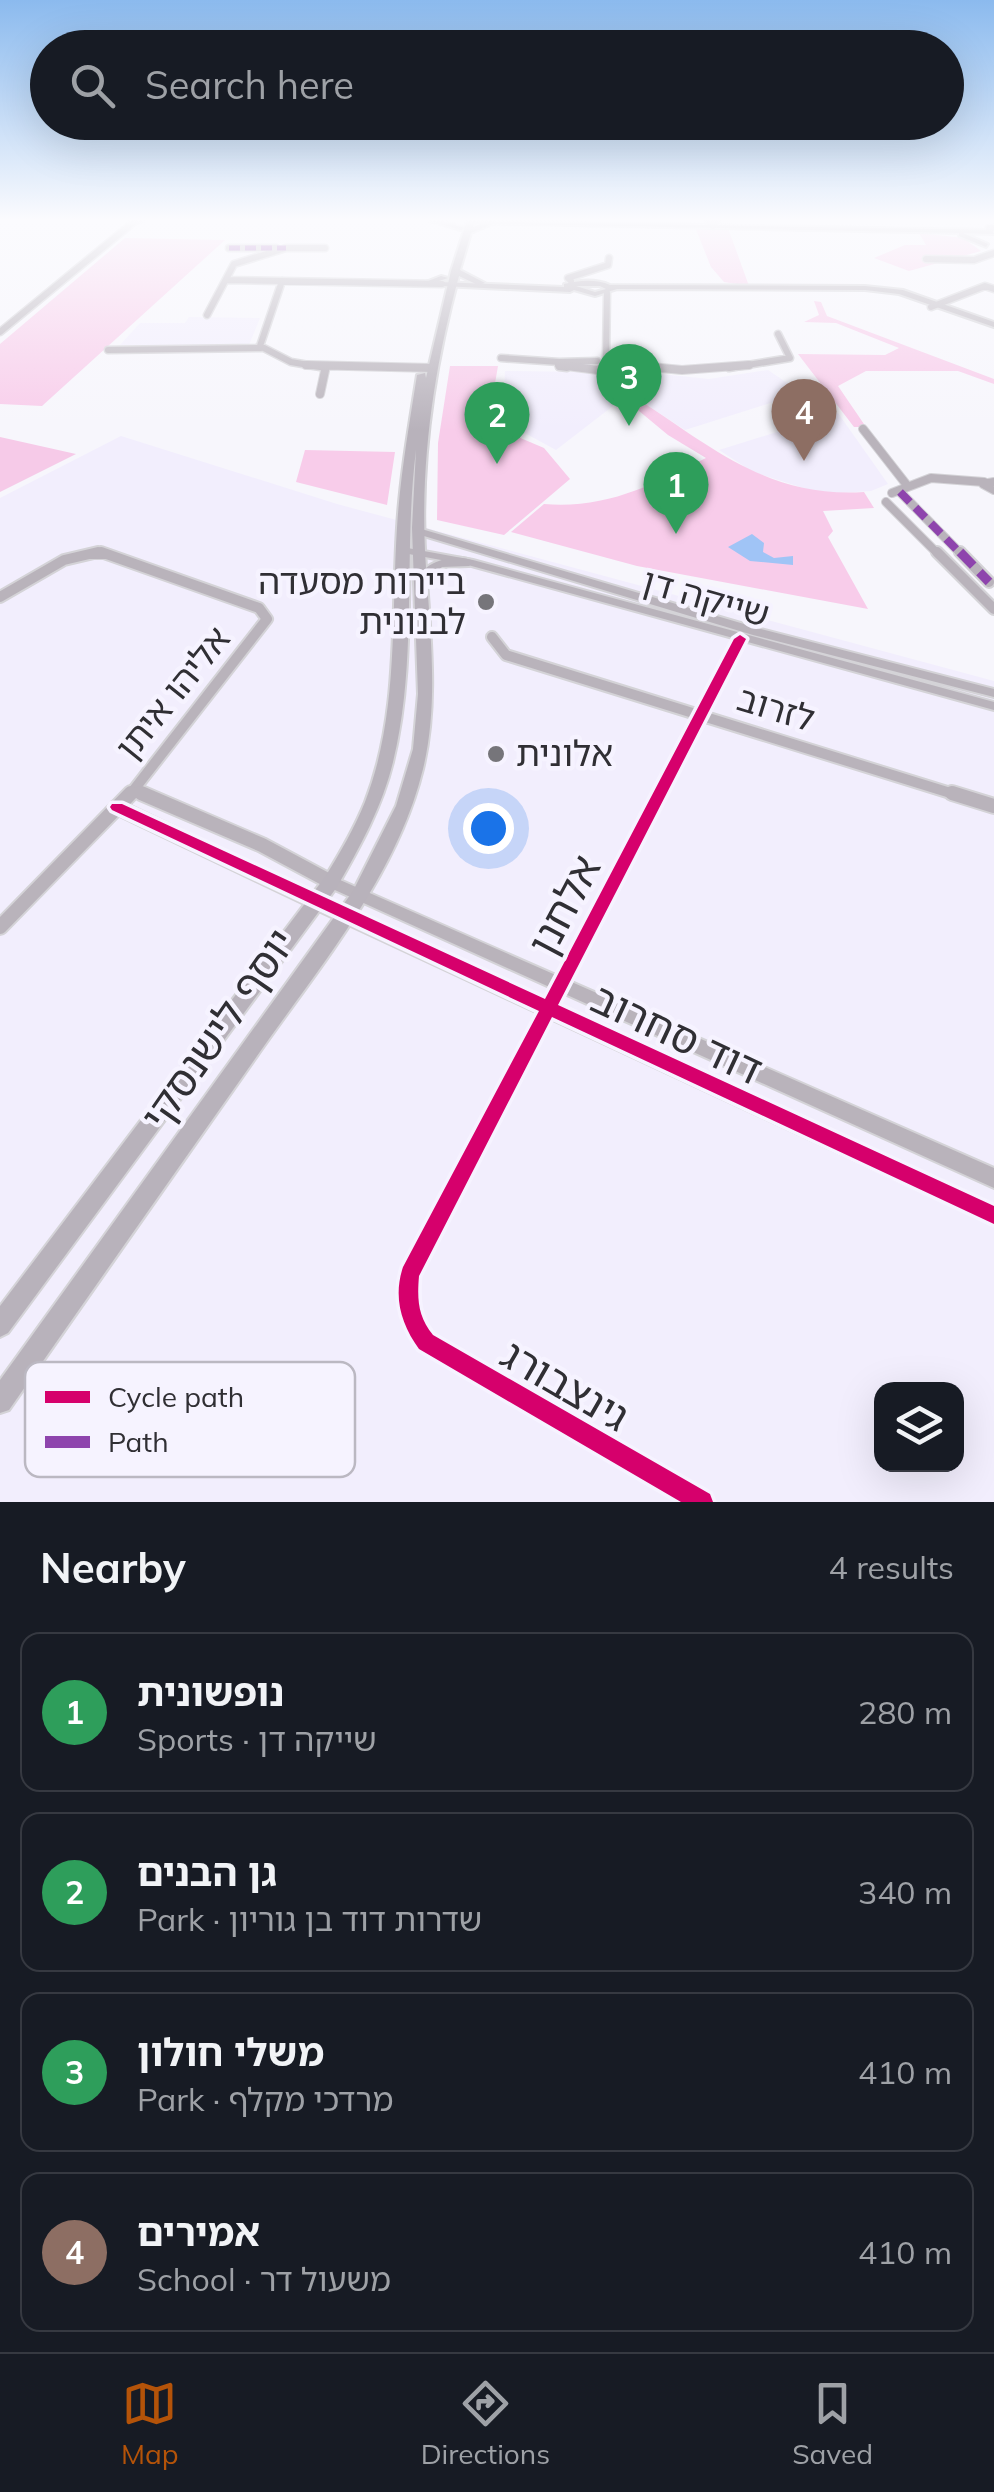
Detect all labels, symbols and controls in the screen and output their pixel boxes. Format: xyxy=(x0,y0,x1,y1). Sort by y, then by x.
search box xyxy=(30,30,964,140)
icon: search xyxy=(65,58,120,113)
text: Search here xyxy=(145,61,354,109)
pin: 3 xyxy=(596,344,662,426)
pin: 4 xyxy=(772,378,836,461)
pin: 2 xyxy=(464,382,530,464)
pin: 1 xyxy=(644,452,708,534)
street label: שייקה דן xyxy=(638,558,775,636)
place label: ביירות מסעדה לבנונית xyxy=(258,559,466,643)
marker: ביירות מסעדה לבנונית xyxy=(475,591,497,613)
street label: אליהו איתן xyxy=(105,617,239,768)
street label: לזרוב xyxy=(732,676,820,741)
place label: אלונית xyxy=(516,731,613,775)
marker: אלונית xyxy=(485,743,507,765)
your location xyxy=(463,803,514,854)
street label: אלחנן xyxy=(515,846,612,964)
street label: יוסף לישנסקי xyxy=(129,918,306,1140)
street label: דוד סחרוב xyxy=(583,971,771,1096)
street label: גינצבורג xyxy=(492,1327,639,1442)
legend xyxy=(25,1362,355,1477)
text: Cycle path xyxy=(108,1379,244,1414)
map controls xyxy=(874,1382,964,1472)
button: layers xyxy=(874,1382,964,1472)
text: Path xyxy=(108,1424,169,1459)
text: Nearby xyxy=(40,1541,186,1594)
text: 4 results xyxy=(829,1547,954,1587)
text: נופשונית xyxy=(137,1668,284,1716)
text: 1 xyxy=(65,1692,84,1732)
text: 280 m xyxy=(858,1692,952,1732)
text: Sports · שייקה דן xyxy=(137,1719,377,1759)
text: גן הבנים xyxy=(137,1848,277,1896)
text: 2 xyxy=(65,1872,84,1912)
text: 340 m xyxy=(858,1872,952,1912)
text: Park · שדרות דוד בן גוריון xyxy=(137,1899,482,1939)
text: משלי חולון xyxy=(137,2028,324,2076)
text: 3 xyxy=(65,2052,84,2092)
text: 410 m xyxy=(858,2052,952,2092)
text: Park · מרדכי מקלף xyxy=(137,2079,393,2119)
text: אמירים xyxy=(137,2208,260,2256)
text: 4 xyxy=(65,2232,84,2272)
text: 410 m xyxy=(858,2232,952,2272)
text: School · משעול דר xyxy=(137,2259,391,2299)
tab: Map xyxy=(121,2376,179,2471)
tab: Directions xyxy=(421,2376,550,2471)
tab: Saved xyxy=(792,2376,873,2471)

